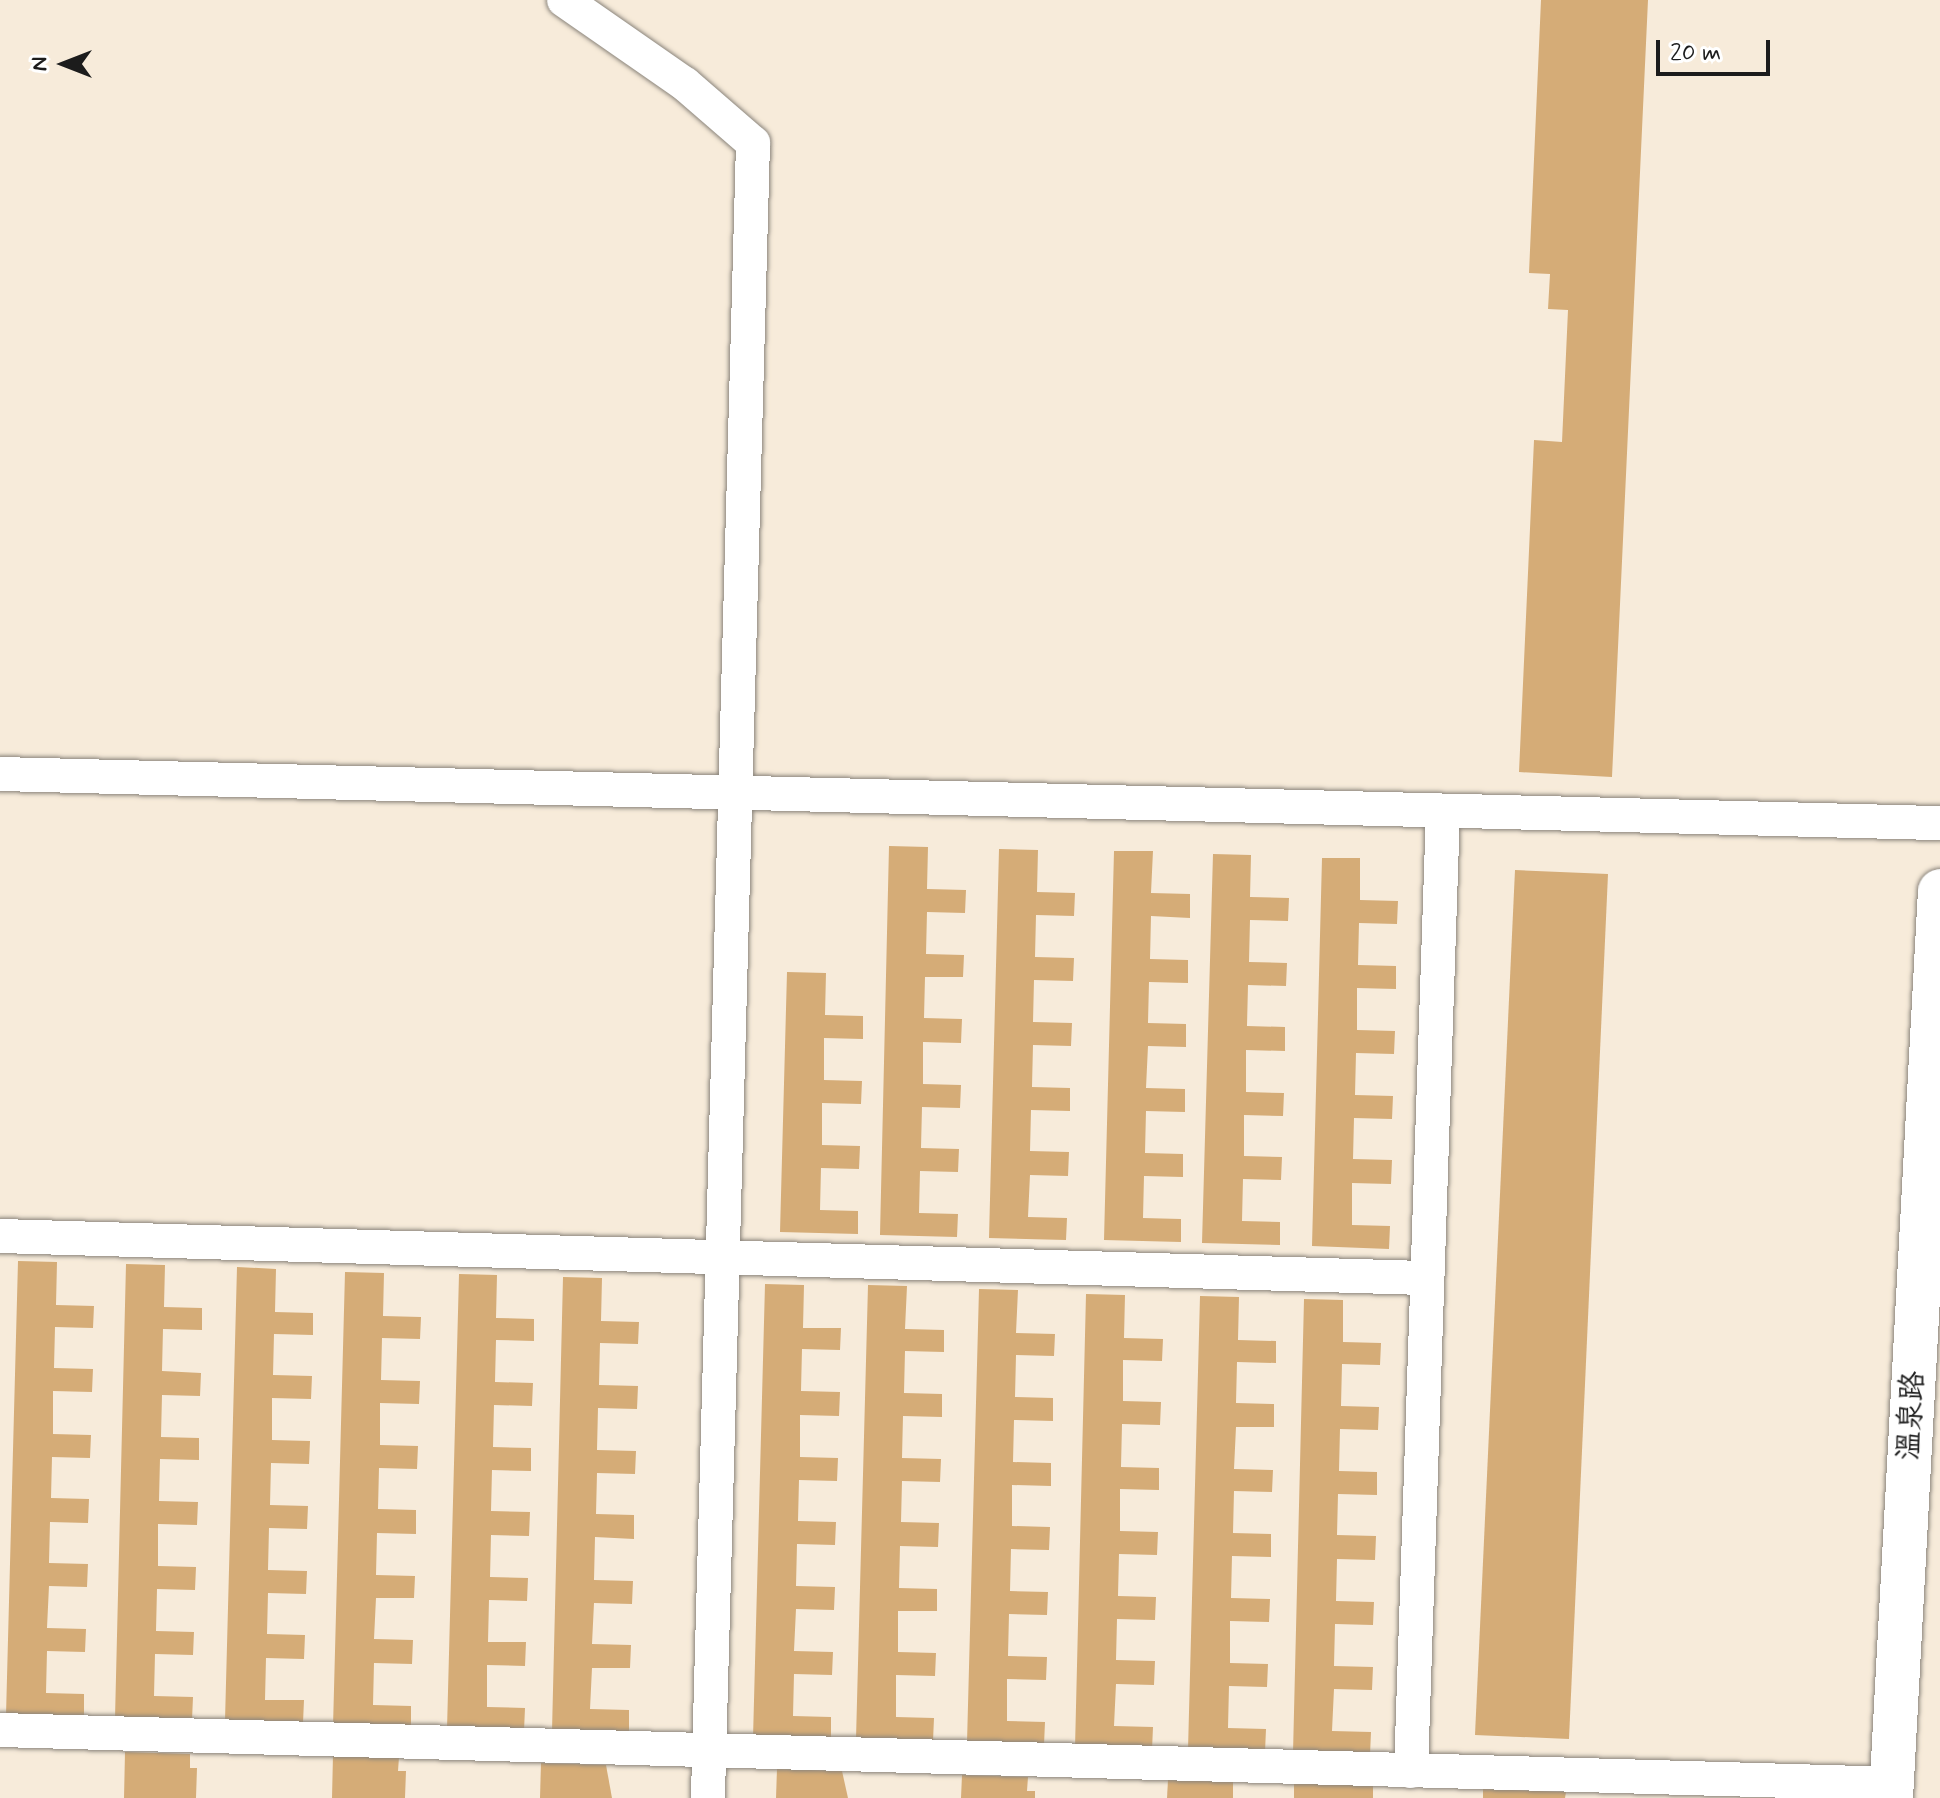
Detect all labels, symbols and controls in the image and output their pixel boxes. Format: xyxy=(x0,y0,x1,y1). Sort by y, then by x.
north arrow xyxy=(24,24,104,104)
scale bar xyxy=(1660,24,1774,74)
text: 20 m xyxy=(1670,38,1721,69)
text: N xyxy=(26,57,54,71)
street label: 温泉路 xyxy=(1892,1370,1932,1462)

